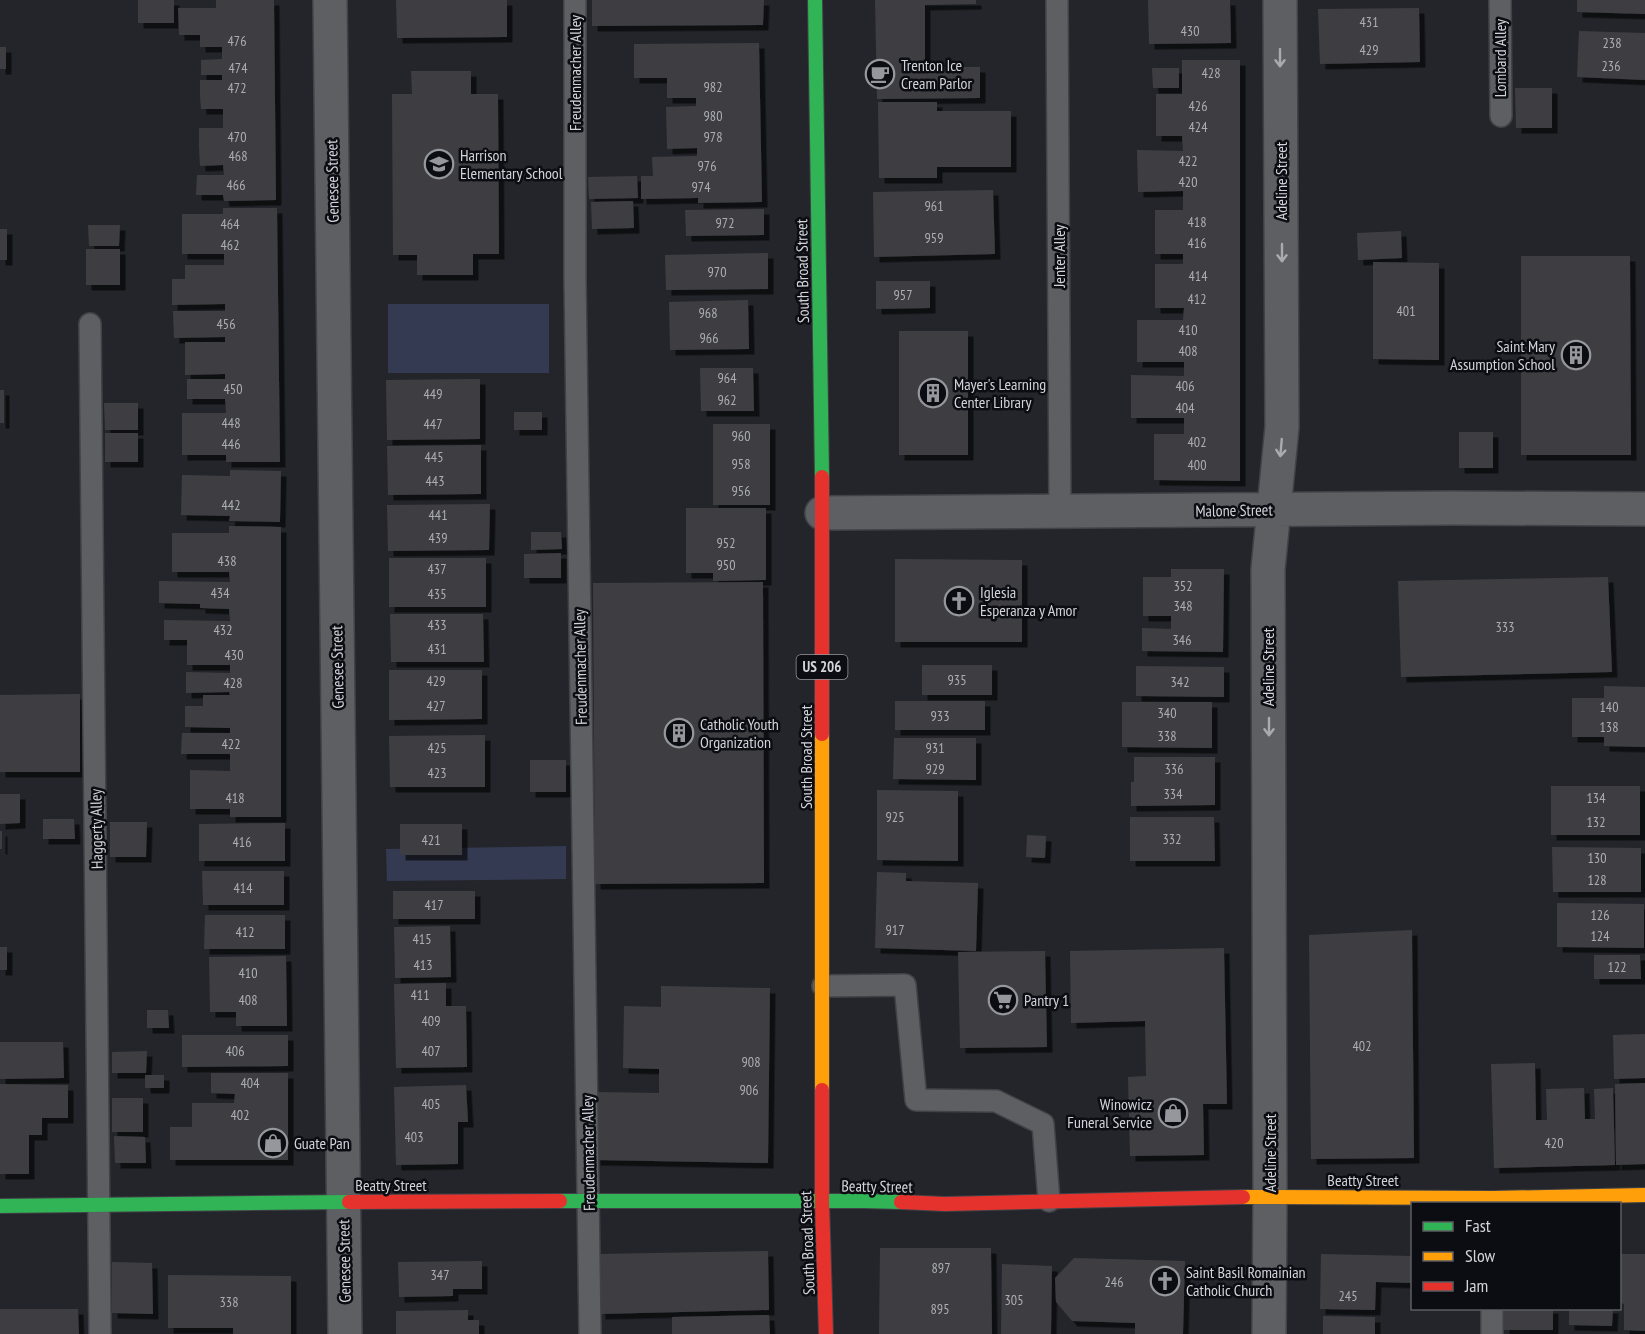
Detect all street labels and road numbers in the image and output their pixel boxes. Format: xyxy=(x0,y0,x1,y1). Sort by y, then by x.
street label: Freudenmacher Alley xyxy=(565,15,585,131)
street label: Lombard Alley xyxy=(1490,19,1510,97)
street label: Genesee Street xyxy=(321,139,343,223)
street label: Adeline Street xyxy=(1271,141,1291,220)
street label: South Broad Street xyxy=(791,218,813,323)
street label: Jenter Alley xyxy=(1049,224,1069,289)
street label: Malone Street xyxy=(1195,499,1273,521)
street label: Freudenmacher Alley xyxy=(569,609,591,725)
street label: Genesee Street xyxy=(326,625,348,709)
street label: Adeline Street xyxy=(1258,627,1278,706)
road number: US 206 xyxy=(796,655,848,679)
street label: South Broad Street xyxy=(796,704,816,809)
street label: Haggerty Alley xyxy=(85,789,107,869)
street label: Freudenmacher Alley xyxy=(577,1095,599,1211)
street label: Adeline Street xyxy=(1260,1113,1280,1192)
street label: Beatty Street xyxy=(1327,1170,1399,1190)
street label: Beatty Street xyxy=(355,1175,427,1195)
street label: Beatty Street xyxy=(841,1175,913,1197)
street label: South Broad Street xyxy=(795,1190,819,1295)
street label: Genesee Street xyxy=(333,1219,355,1303)

